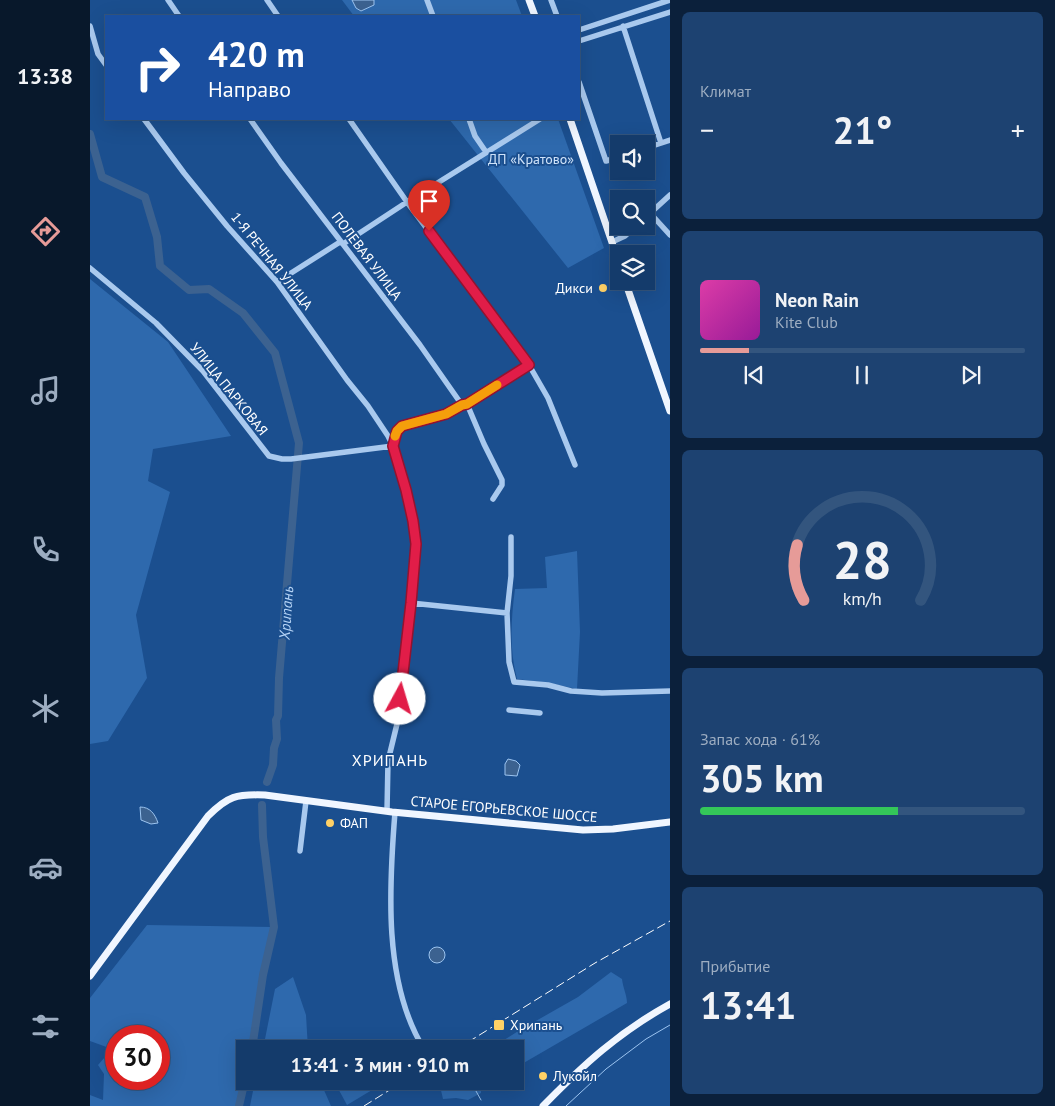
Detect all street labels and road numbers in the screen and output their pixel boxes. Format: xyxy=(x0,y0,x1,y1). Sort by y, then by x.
street label: ПОЛЕВАЯ УЛИЦА xyxy=(328,208,407,304)
street label: 1-Я РЕЧНАЯ УЛИЦА xyxy=(227,209,317,314)
street label: УЛИЦА ПАРКОВАЯ xyxy=(186,339,272,439)
street label: СТАРОЕ ЕГОРЬЕВСКОЕ ШОССЕ xyxy=(410,792,598,826)

